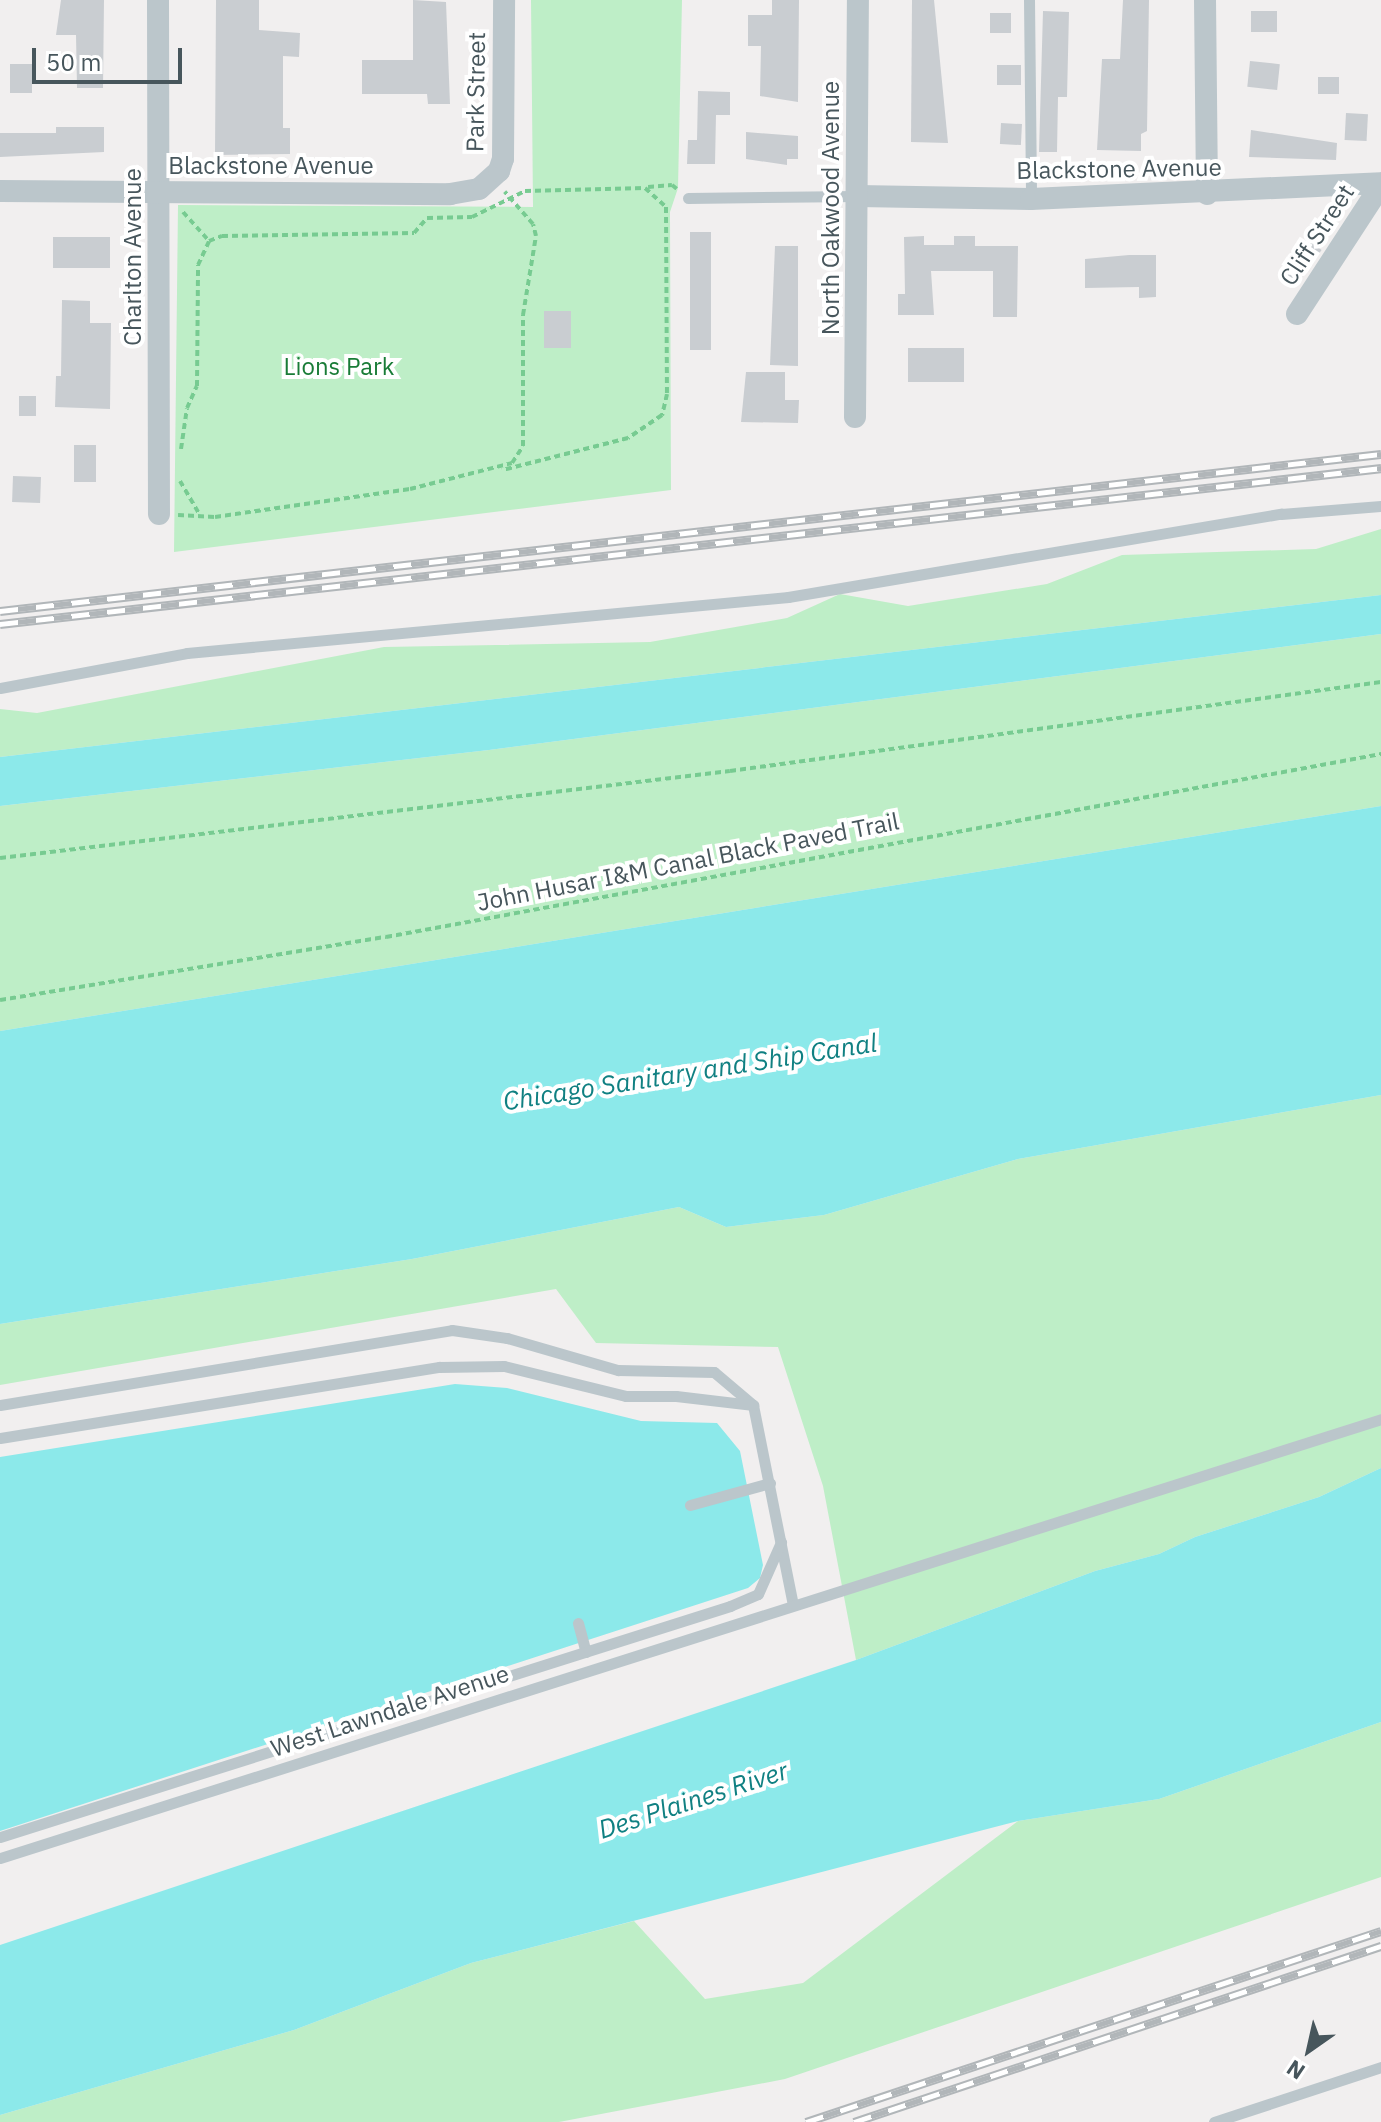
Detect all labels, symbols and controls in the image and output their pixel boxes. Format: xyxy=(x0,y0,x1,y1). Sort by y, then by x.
scale bar xyxy=(36,32,186,82)
street label: Park Street xyxy=(461,32,491,152)
text: 50 m xyxy=(46,46,101,78)
street label: North Oakwood Avenue xyxy=(817,81,845,335)
street label: Blackstone Avenue xyxy=(168,152,374,180)
street label: Blackstone Avenue xyxy=(1016,153,1222,185)
street label: Charlton Avenue xyxy=(119,168,147,346)
street label: Cliff Street xyxy=(1274,179,1360,291)
park label: Lions Park xyxy=(283,353,395,381)
street label: John Husar I&M Canal Black Paved Trail xyxy=(475,807,901,917)
water label: Chicago Sanitary and Ship Canal xyxy=(501,1027,879,1117)
street label: West Lawndale Avenue xyxy=(267,1659,513,1763)
water label: Des Plaines River xyxy=(594,1755,792,1845)
north arrow xyxy=(1269,2010,1349,2090)
text: N xyxy=(1281,2054,1310,2087)

